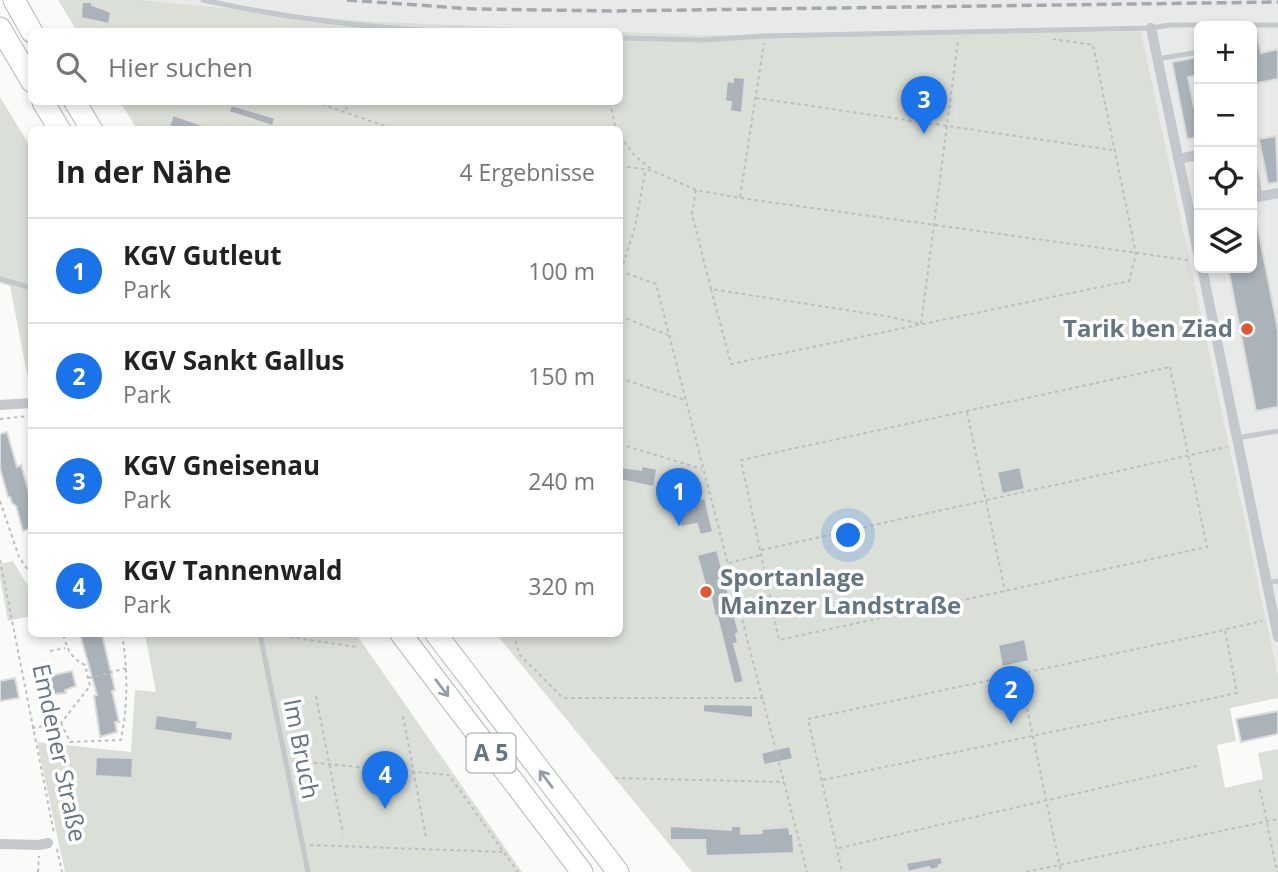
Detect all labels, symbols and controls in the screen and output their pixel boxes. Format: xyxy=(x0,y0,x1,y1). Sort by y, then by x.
map controls xyxy=(1194,21,1257,273)
button: + xyxy=(1194,21,1257,84)
search box xyxy=(28,28,623,105)
icon: search xyxy=(52,48,90,86)
text: Hier suchen xyxy=(108,49,253,85)
pin: 3 xyxy=(901,76,947,134)
button: − xyxy=(1194,84,1257,147)
button: locate xyxy=(1194,147,1257,210)
text: In der Nähe xyxy=(56,151,232,192)
text: 4 Ergebnisse xyxy=(459,156,595,188)
button: layers xyxy=(1194,210,1257,273)
text: KGV Gutleut xyxy=(123,237,282,273)
text: 1 xyxy=(72,255,86,287)
text: 100 m xyxy=(528,255,595,287)
text: Park xyxy=(123,273,171,305)
place label: Tarik ben Ziad xyxy=(1063,311,1233,344)
marker: Tarik ben Ziad xyxy=(1239,321,1255,337)
text: KGV Sankt Gallus xyxy=(123,342,344,378)
text: 2 xyxy=(72,360,86,392)
text: 150 m xyxy=(528,360,595,392)
text: Park xyxy=(123,378,171,410)
text: KGV Gneisenau xyxy=(123,447,320,483)
text: 3 xyxy=(72,465,86,497)
text: 240 m xyxy=(528,465,595,497)
pin: 1 xyxy=(656,468,702,526)
text: Park xyxy=(123,483,171,515)
your location xyxy=(831,518,865,552)
text: KGV Tannenwald xyxy=(123,552,342,588)
place label: Sportanlage Mainzer Landstraße xyxy=(720,560,961,621)
text: 4 xyxy=(72,570,86,602)
text: 320 m xyxy=(528,570,595,602)
marker: Sportanlage Mainzer Landstraße xyxy=(698,584,714,600)
text: Park xyxy=(123,588,171,620)
street label: Emdener Straße xyxy=(25,661,95,845)
pin: 2 xyxy=(988,666,1034,724)
one-way arrow xyxy=(435,678,449,697)
street label: Im Bruch xyxy=(277,696,328,802)
road number: A 5 xyxy=(466,734,516,772)
pin: 4 xyxy=(362,751,408,809)
one-way arrow xyxy=(539,770,554,788)

